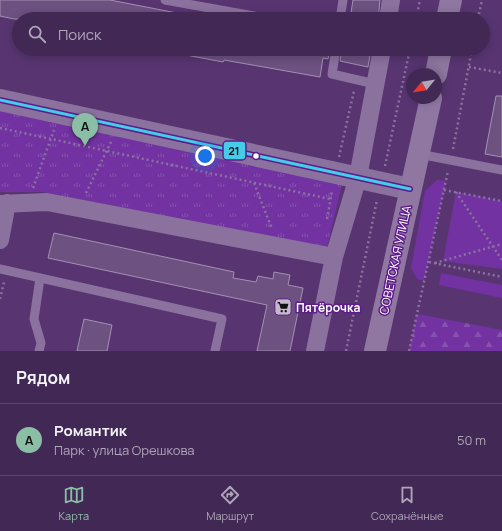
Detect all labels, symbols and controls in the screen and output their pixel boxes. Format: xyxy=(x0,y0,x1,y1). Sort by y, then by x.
search box xyxy=(12,12,490,56)
icon: search xyxy=(26,23,48,45)
text: Поиск xyxy=(58,24,102,45)
north arrow xyxy=(406,68,442,104)
pin: A xyxy=(72,113,98,146)
line badge: 21 xyxy=(223,141,246,160)
text: 21 xyxy=(228,143,240,158)
your location xyxy=(195,146,215,166)
unlabelled marker xyxy=(251,151,261,161)
street label: СОВЕТСКАЯ УЛИЦА xyxy=(375,203,415,316)
supermarket icon: Пятёрочка xyxy=(273,297,293,317)
place label: Пятёрочка xyxy=(296,299,360,316)
text: Рядом xyxy=(16,366,70,389)
text: Романтик xyxy=(54,420,127,441)
text: A xyxy=(25,431,33,449)
text: 50 m xyxy=(457,431,486,449)
text: Парк · улица Орешкова xyxy=(54,441,195,459)
tab: Карта xyxy=(59,484,89,523)
tab: Маршрут xyxy=(206,484,254,523)
tab: Сохранённые xyxy=(371,484,443,523)

